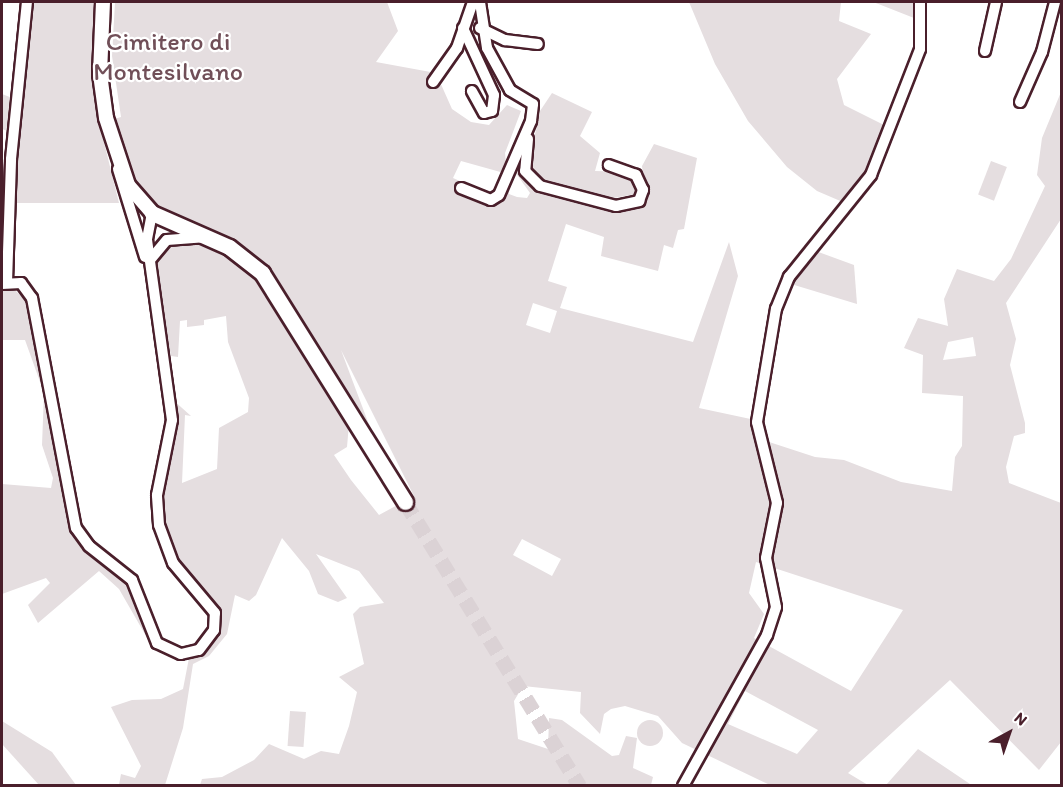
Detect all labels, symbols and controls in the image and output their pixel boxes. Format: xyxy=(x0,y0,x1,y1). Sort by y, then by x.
park label: Cimitero di Montesilvano xyxy=(93,26,243,88)
north arrow xyxy=(979,703,1039,763)
text: N xyxy=(1011,708,1031,730)

